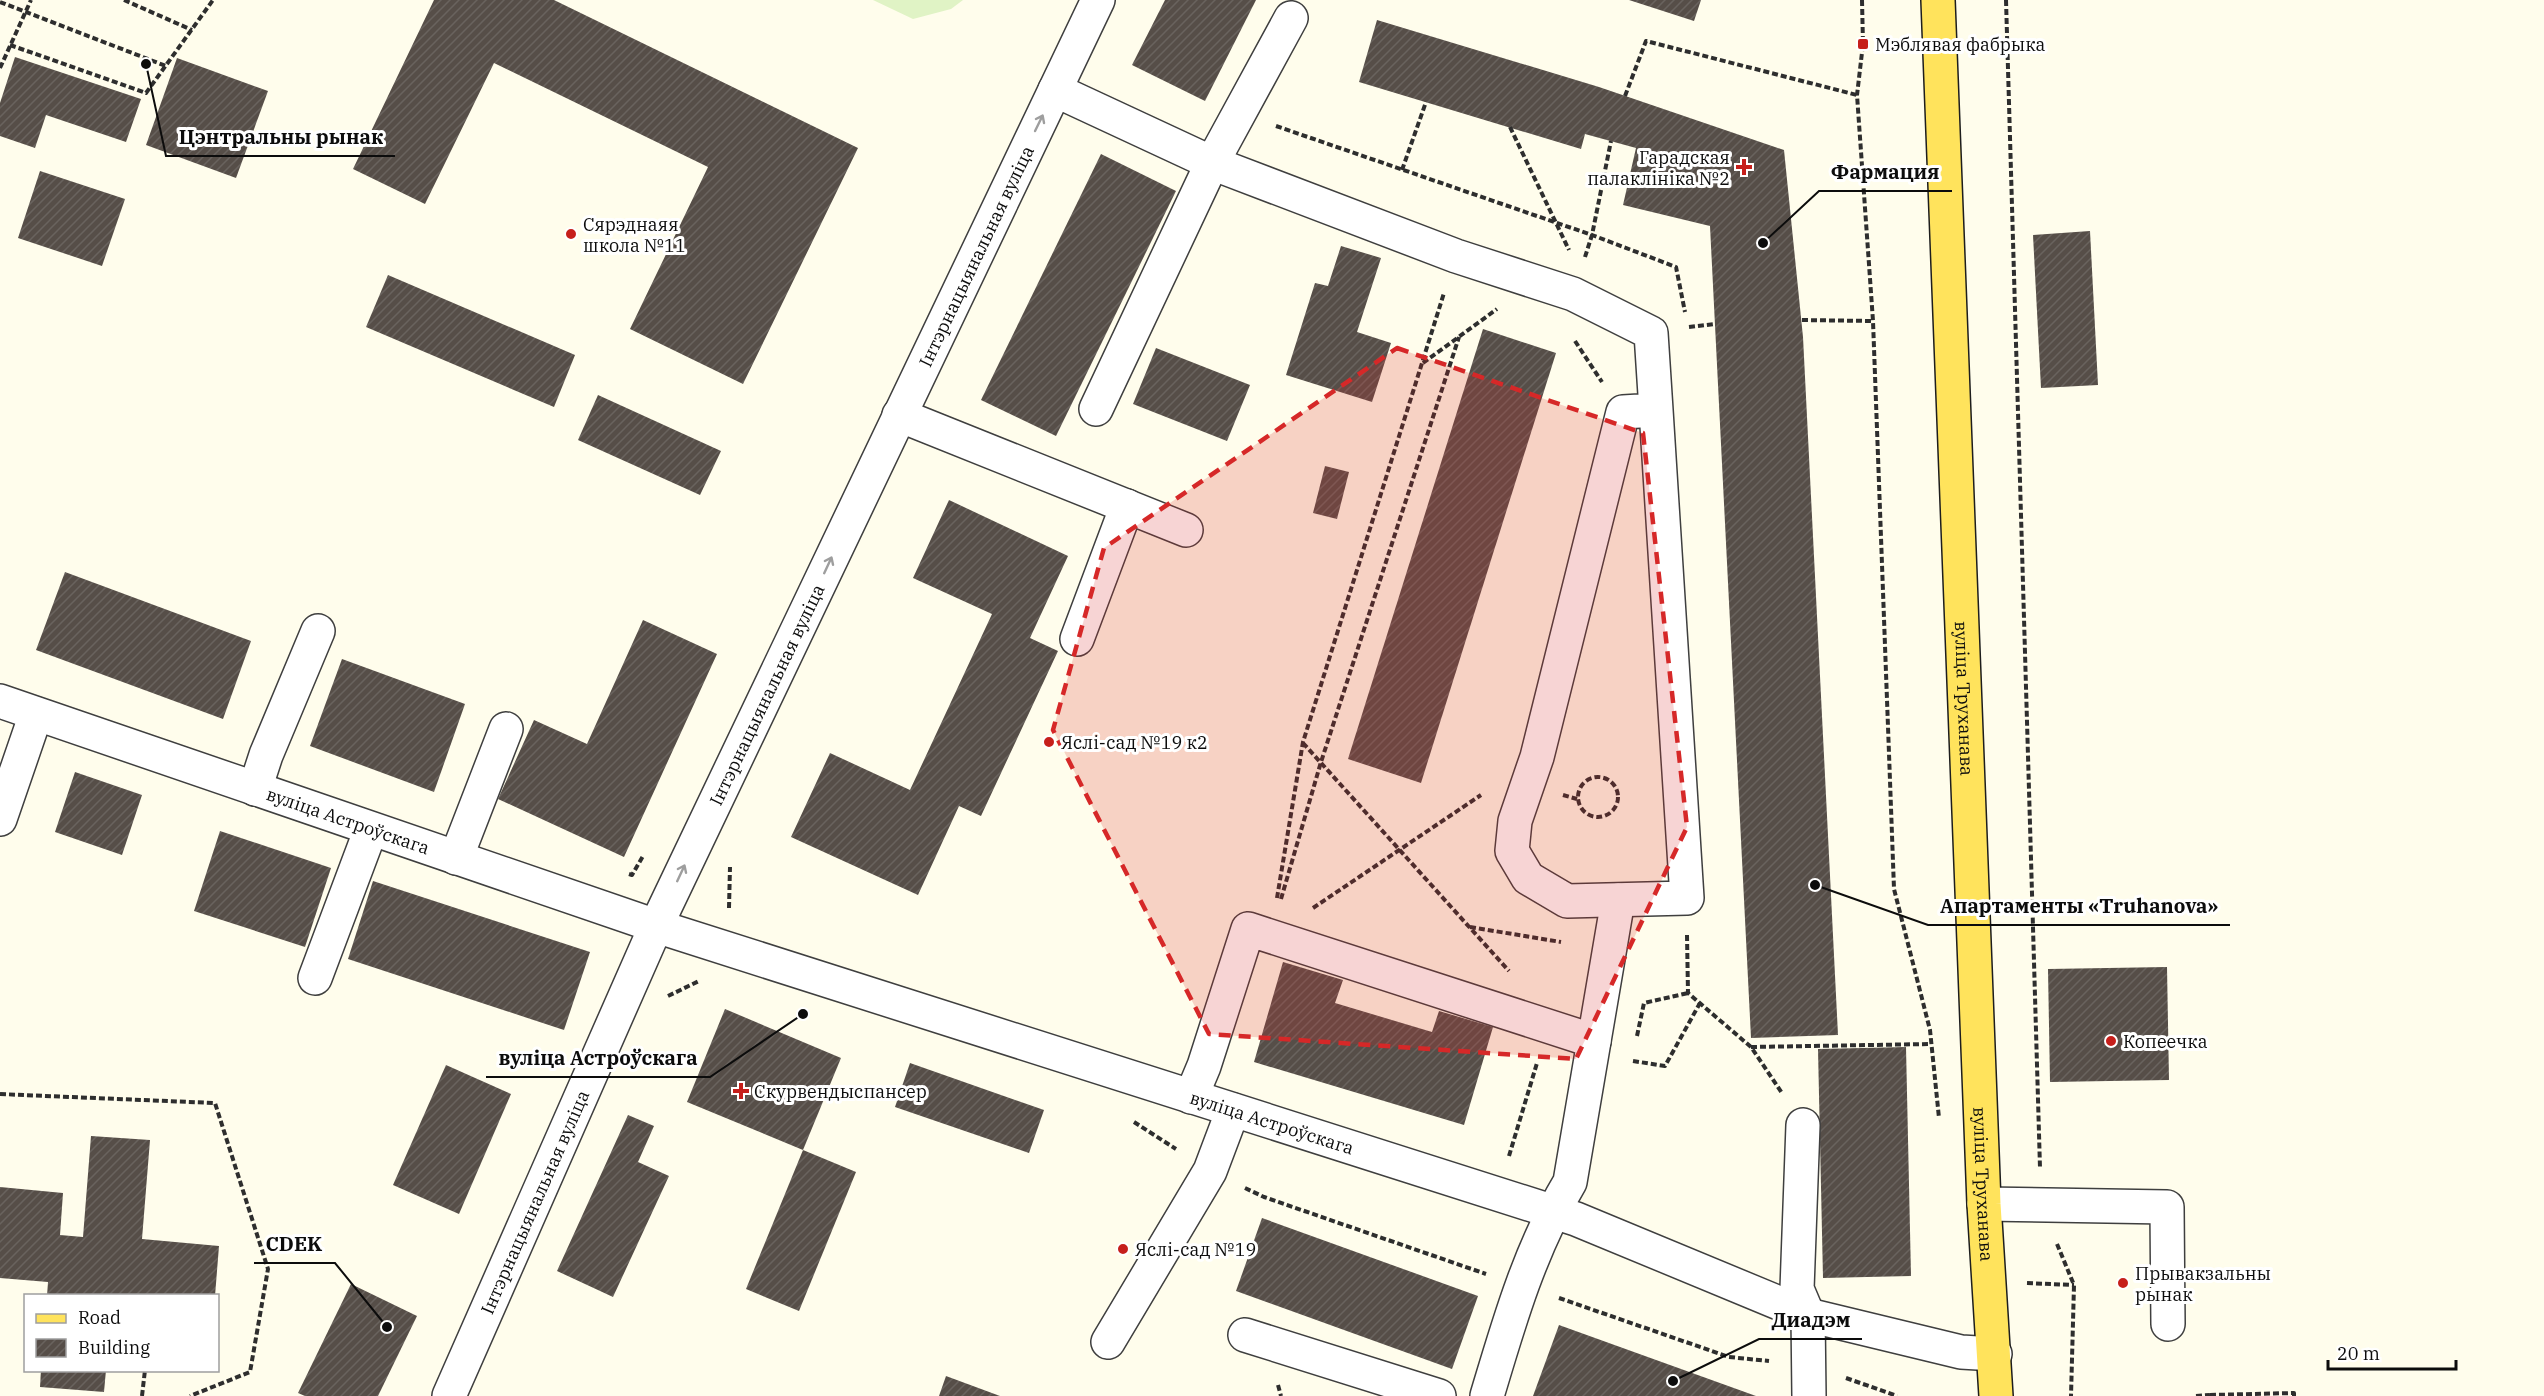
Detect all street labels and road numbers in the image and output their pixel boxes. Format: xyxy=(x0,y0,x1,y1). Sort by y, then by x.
street label: Інтэрнацыянальная вуліца xyxy=(913,141,1039,370)
street label: Інтэрнацыянальная вуліца xyxy=(704,580,829,809)
street label: вуліца Труханава xyxy=(1950,621,1979,776)
street label: вуліца Астроўскага xyxy=(263,782,433,859)
street label: вуліца Астроўскага xyxy=(1187,1085,1357,1159)
street label: Інтэрнацыянальная вуліца xyxy=(475,1086,594,1318)
street label: вуліца Труханава xyxy=(1969,1106,1999,1262)

